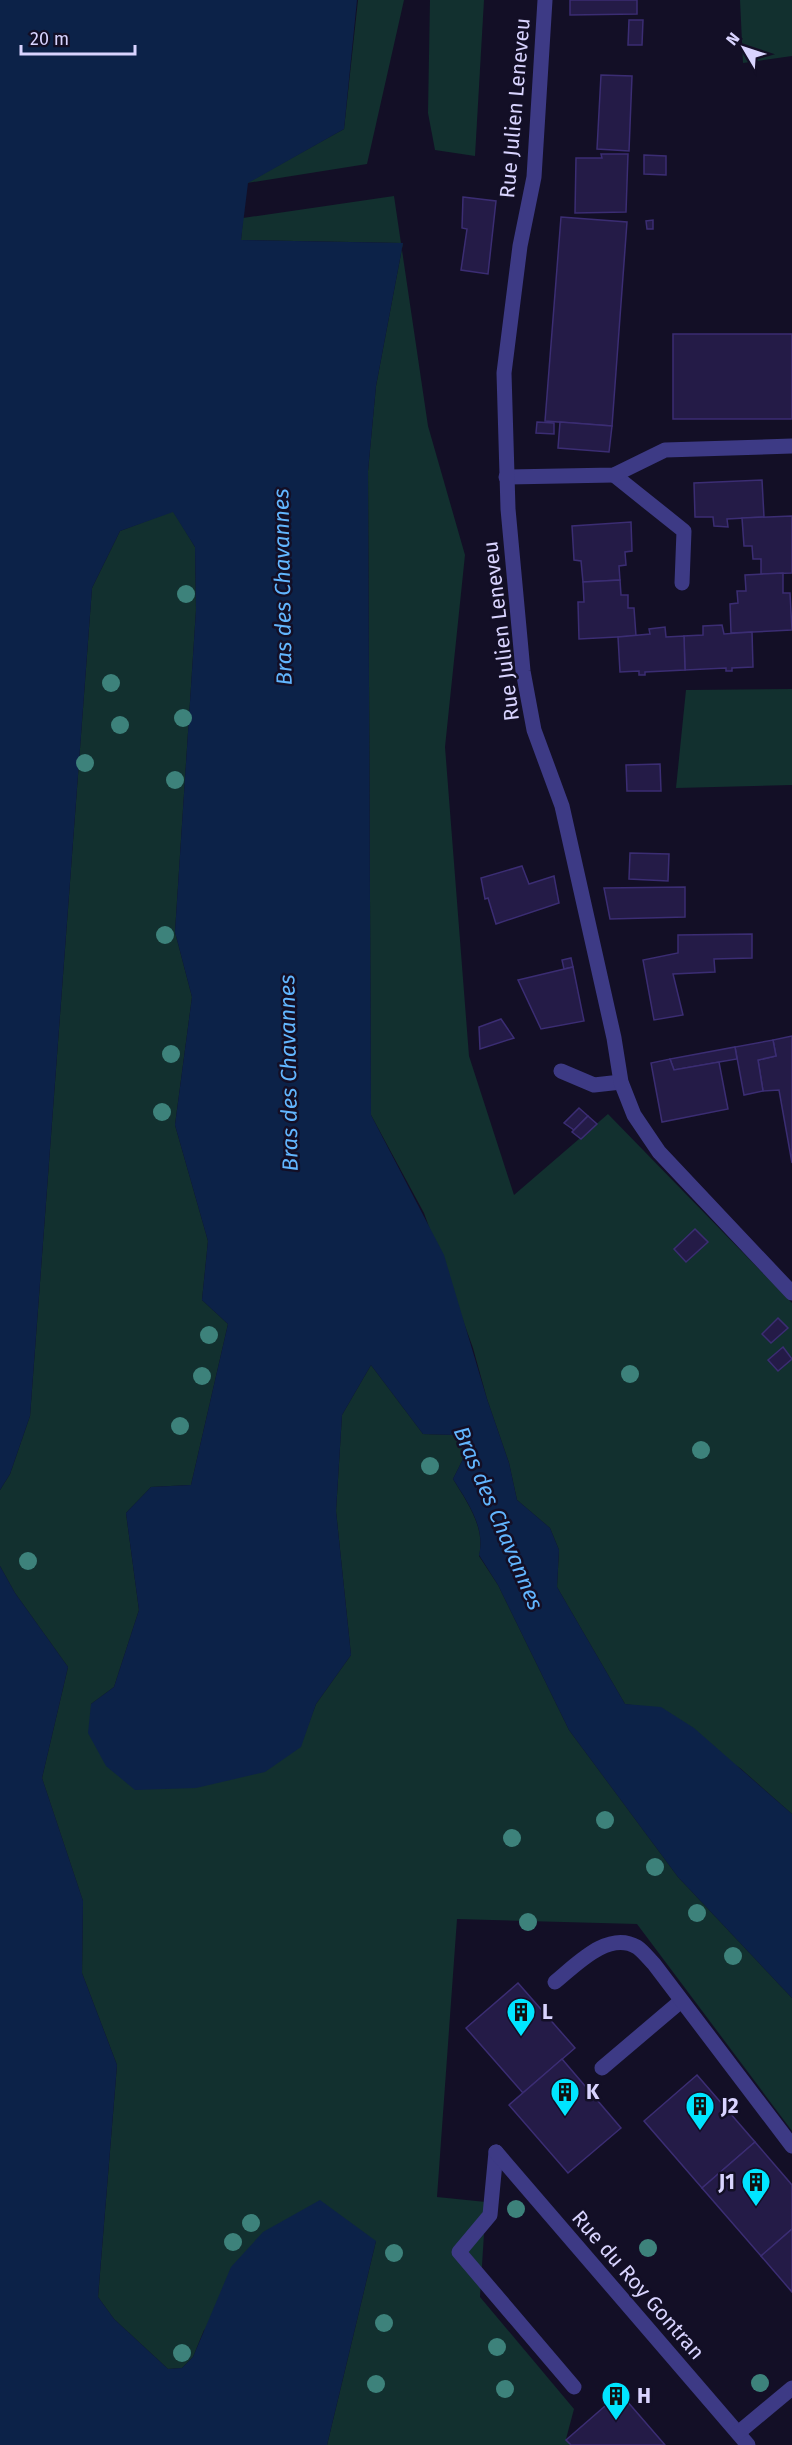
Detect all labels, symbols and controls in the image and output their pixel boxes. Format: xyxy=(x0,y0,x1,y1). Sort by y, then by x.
street label: Rue Julien Leneveu xyxy=(494,17,536,199)
scale bar xyxy=(21,18,135,56)
north arrow xyxy=(714,18,774,78)
text: 20 m xyxy=(30,28,69,50)
text: N xyxy=(722,29,743,49)
water label: Bras des Chavannes xyxy=(267,488,298,686)
street label: Rue Julien Leneveu xyxy=(477,540,525,722)
water label: Bras des Chavannes xyxy=(273,974,304,1172)
water label: Bras des Chavannes xyxy=(448,1422,549,1614)
building icon: L xyxy=(505,1996,537,2038)
place label: L xyxy=(542,1999,553,2025)
building icon: K xyxy=(549,2076,581,2118)
place label: K xyxy=(586,2079,600,2105)
building icon: J2 xyxy=(684,2090,716,2132)
place label: J2 xyxy=(720,2093,739,2119)
building icon: J1 xyxy=(740,2166,772,2208)
place label: J1 xyxy=(718,2169,735,2195)
street label: Rue du Roy Gontran xyxy=(566,2205,710,2365)
building icon: H xyxy=(600,2380,632,2422)
place label: H xyxy=(637,2383,651,2409)

